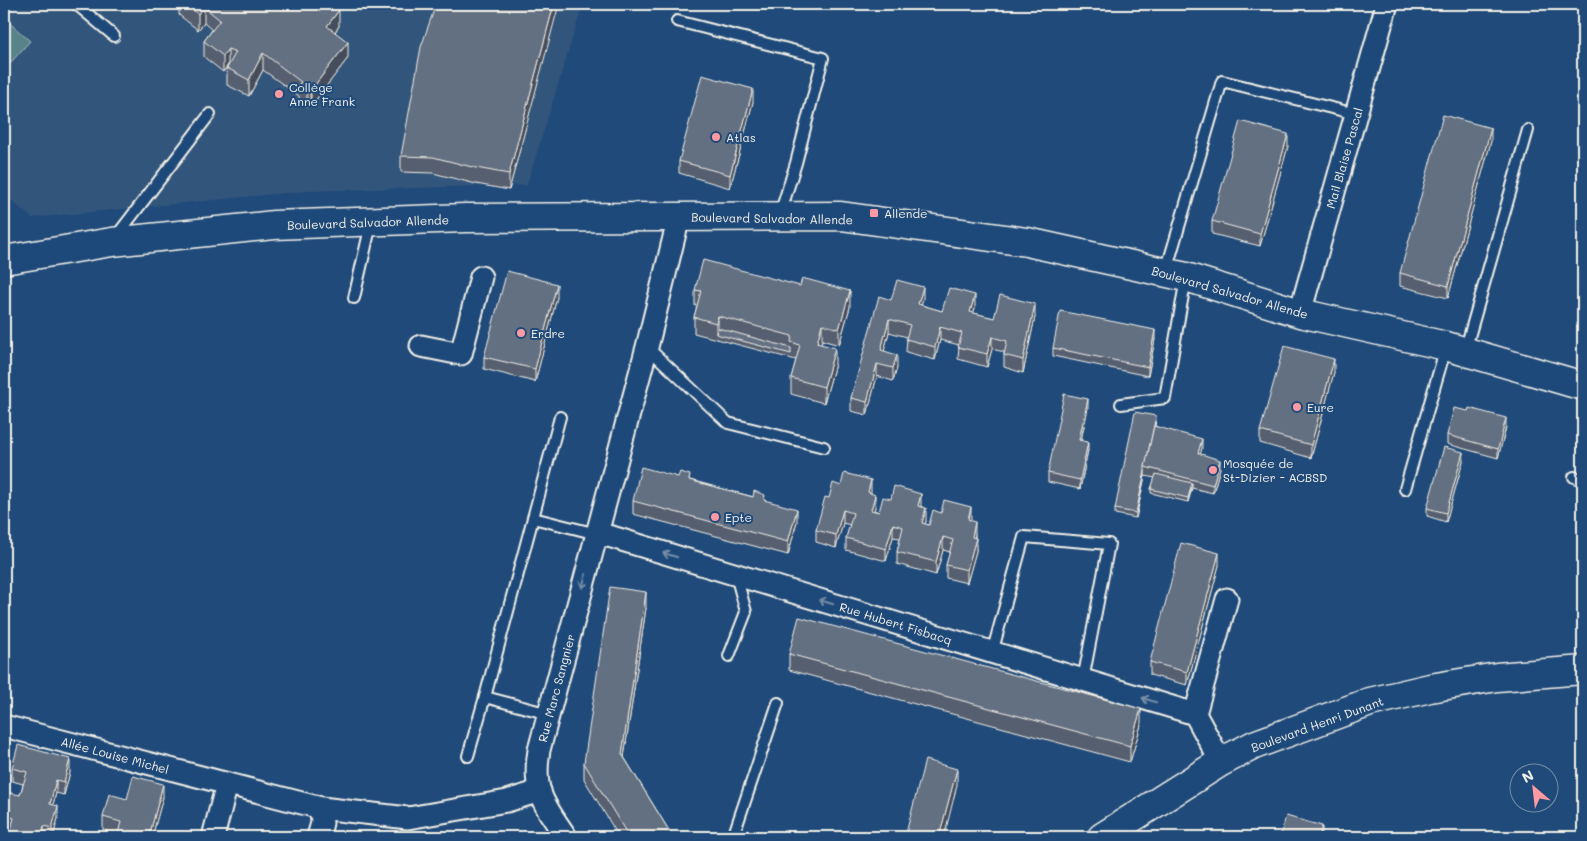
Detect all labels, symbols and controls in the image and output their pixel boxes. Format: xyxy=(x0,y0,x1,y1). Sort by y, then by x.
place label: Collège Anne Frank xyxy=(289,79,355,109)
marker: Collège Anne Frank xyxy=(273,88,285,100)
street label: Mail Blaise Pascal xyxy=(1322,106,1366,210)
place label: Atlas xyxy=(726,129,756,145)
marker: Atlas xyxy=(710,131,722,143)
place label: Allende xyxy=(884,205,927,221)
marker: Allende xyxy=(868,207,880,219)
street label: Boulevard Salvador Allende xyxy=(691,209,853,227)
street label: Boulevard Salvador Allende xyxy=(287,211,449,233)
street label: Boulevard Salvador Allende xyxy=(1150,262,1310,322)
place label: Erdre xyxy=(531,325,565,341)
marker: Erdre xyxy=(515,327,527,339)
place label: Eure xyxy=(1307,399,1334,415)
marker: Eure xyxy=(1291,401,1303,413)
place label: Mosquée de St-Dizier - ACBSD xyxy=(1223,455,1327,485)
marker: Mosquée de St-Dizier - ACBSD xyxy=(1207,464,1219,476)
place label: Epte xyxy=(725,509,752,525)
marker: Epte xyxy=(709,511,721,523)
one-way arrow xyxy=(663,549,679,559)
one-way arrow xyxy=(579,572,589,588)
one-way arrow xyxy=(818,596,834,606)
street label: Rue Hubert Fisbacq xyxy=(838,598,955,648)
street label: Rue Marc Sangnier xyxy=(534,632,578,744)
street label: Boulevard Henri Dunant xyxy=(1249,693,1385,755)
one-way arrow xyxy=(1141,695,1157,705)
street label: Allée Louise Michel xyxy=(59,733,171,777)
north arrow xyxy=(1510,764,1560,814)
text: N xyxy=(1519,765,1537,787)

